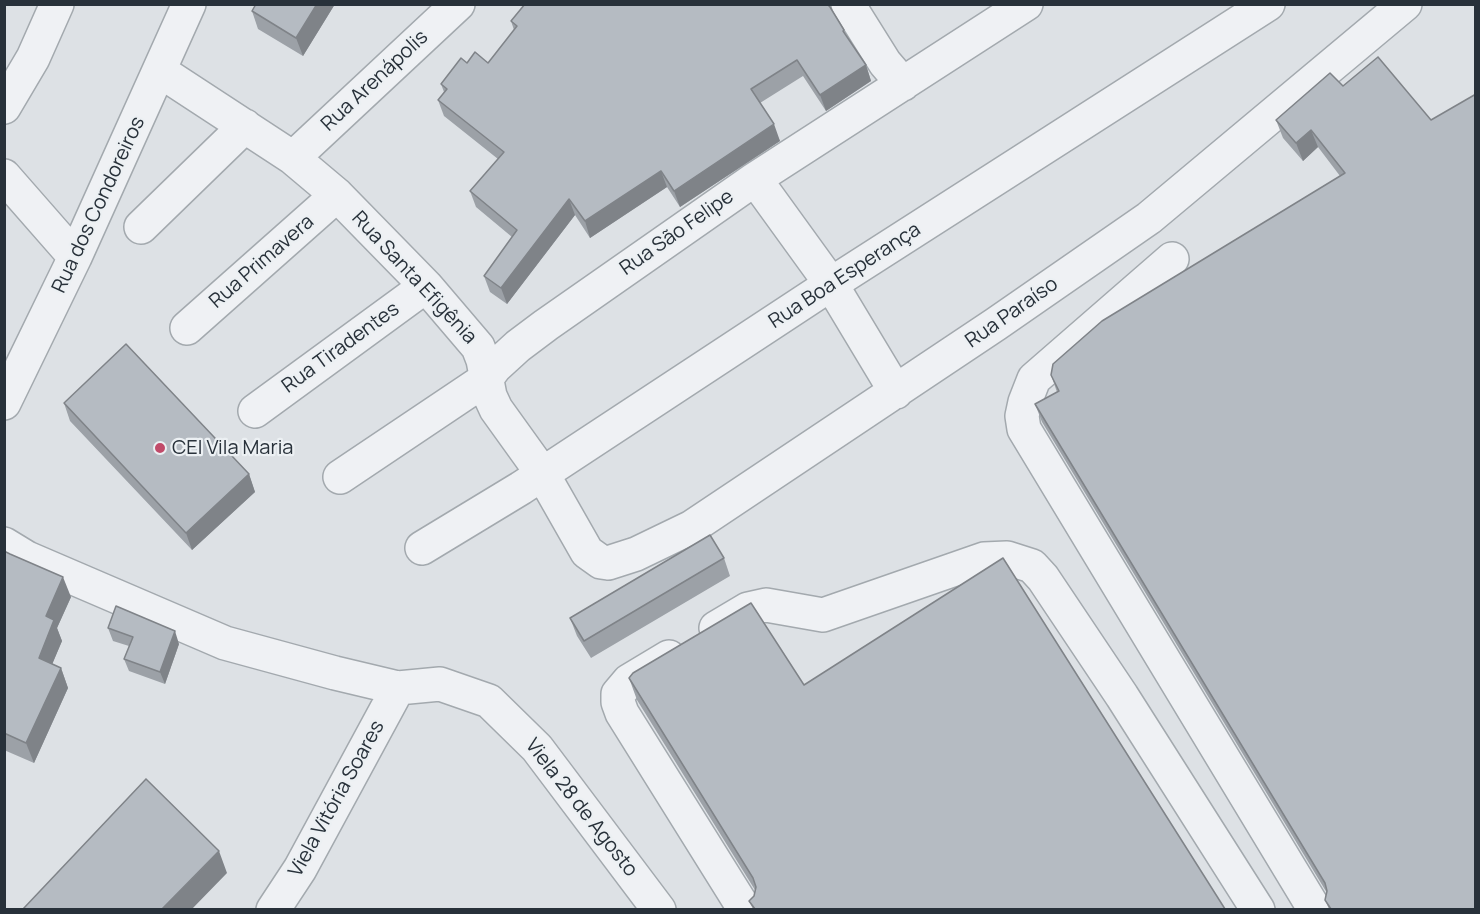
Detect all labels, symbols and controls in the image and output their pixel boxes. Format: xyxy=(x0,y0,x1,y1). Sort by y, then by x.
street label: Rua Arenápolis xyxy=(317,25,433,137)
street label: Rua dos Condoreiros xyxy=(48,113,150,297)
street label: Rua São Felipe xyxy=(616,185,738,281)
street label: Rua Santa Efigênia xyxy=(346,207,482,349)
street label: Rua Primavera xyxy=(205,210,319,314)
street label: Rua Boa Esperança xyxy=(765,218,925,334)
street label: Rua Paraíso xyxy=(961,272,1063,354)
street label: Rua Tiradentes xyxy=(278,297,404,399)
place label: CEI Vila Maria xyxy=(172,436,293,460)
marker: CEI Vila Maria xyxy=(153,441,167,455)
street label: Viela Vitória Soares xyxy=(284,717,390,881)
street label: Viela 28 de Agosto xyxy=(520,734,642,882)

